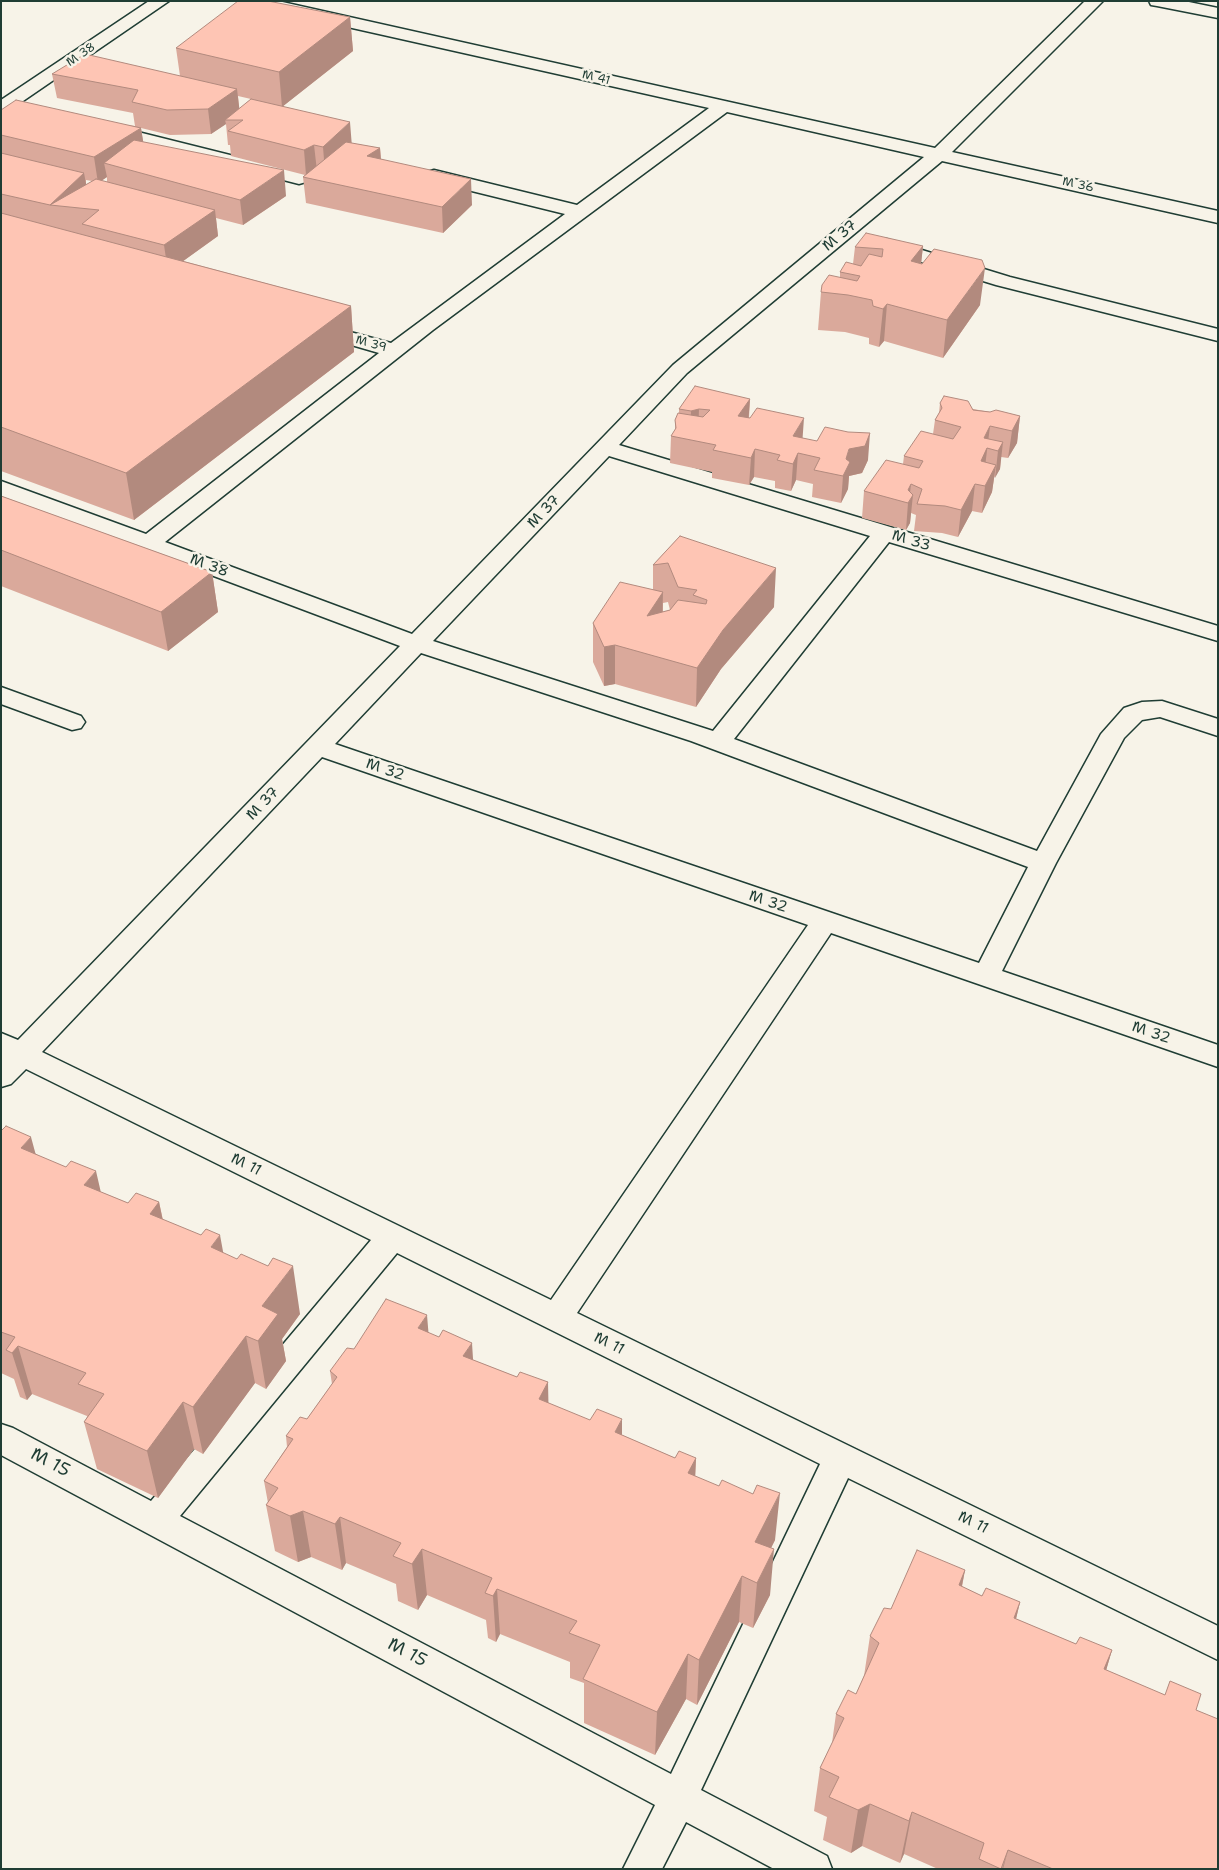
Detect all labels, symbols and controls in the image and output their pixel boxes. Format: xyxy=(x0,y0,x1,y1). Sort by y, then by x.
street label: M 38 xyxy=(64,40,98,70)
street label: M 41 xyxy=(581,68,611,88)
street label: M 36 xyxy=(1061,174,1095,196)
street label: M 37 xyxy=(819,217,861,255)
street label: M 39 xyxy=(354,333,388,355)
street label: M 37 xyxy=(524,492,564,532)
street label: M 33 xyxy=(889,527,933,555)
street label: M 38 xyxy=(187,550,231,582)
street label: M 32 xyxy=(363,755,407,785)
street label: M 37 xyxy=(243,784,283,824)
street label: M 32 xyxy=(746,887,790,917)
street label: M 32 xyxy=(1129,1018,1173,1048)
street label: M 11 xyxy=(228,1150,264,1180)
street label: M 11 xyxy=(591,1329,627,1359)
street label: M 15 xyxy=(27,1444,73,1482)
street label: M 11 xyxy=(955,1508,991,1538)
street label: M 15 xyxy=(384,1634,430,1672)

